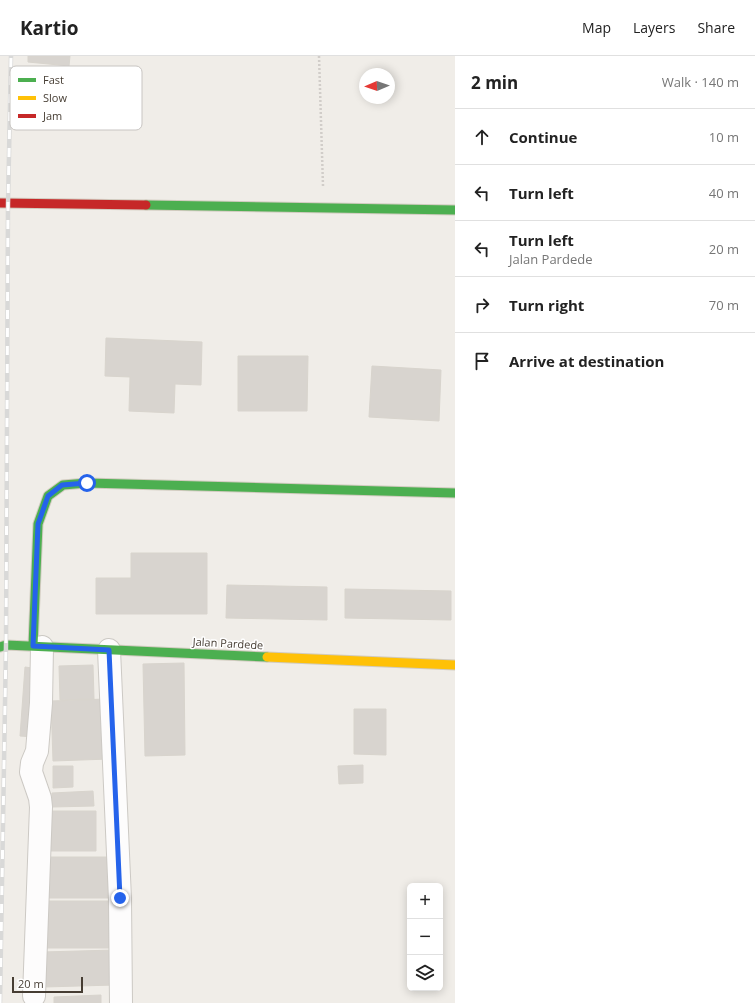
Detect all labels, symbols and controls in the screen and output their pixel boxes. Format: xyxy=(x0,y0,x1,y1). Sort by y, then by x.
text: Kartio xyxy=(20,15,79,41)
text: Map xyxy=(582,18,611,37)
text: Layers xyxy=(633,18,675,37)
text: Share xyxy=(697,18,735,37)
legend xyxy=(10,66,142,130)
north arrow xyxy=(359,68,395,104)
text: 2 min xyxy=(471,71,518,94)
text: Fast xyxy=(43,72,64,87)
text: Walk · 140 m xyxy=(662,73,739,91)
text: Slow xyxy=(43,90,67,105)
text: Jam xyxy=(42,108,62,123)
icon: ahead xyxy=(471,126,493,148)
text: Continue xyxy=(509,127,577,147)
text: 10 m xyxy=(709,128,739,146)
icon: left xyxy=(471,182,493,204)
text: Turn left xyxy=(509,183,574,203)
text: 40 m xyxy=(709,184,739,202)
text: Turn left xyxy=(509,230,574,250)
icon: left xyxy=(471,238,493,260)
text: 20 m xyxy=(709,240,739,258)
text: Jalan Pardede xyxy=(509,250,592,268)
icon: right xyxy=(471,294,493,316)
text: Turn right xyxy=(509,295,584,315)
text: 70 m xyxy=(709,296,739,314)
icon: arrive xyxy=(471,350,493,372)
text: Arrive at destination xyxy=(509,351,664,371)
route start xyxy=(78,474,96,492)
street label: Jalan Pardede xyxy=(191,634,264,652)
map controls xyxy=(407,883,443,991)
button: + xyxy=(407,883,443,919)
route end xyxy=(111,889,129,907)
button: − xyxy=(407,919,443,955)
button: layers xyxy=(407,955,443,991)
scale bar xyxy=(12,975,83,994)
text: 20 m xyxy=(18,976,44,991)

